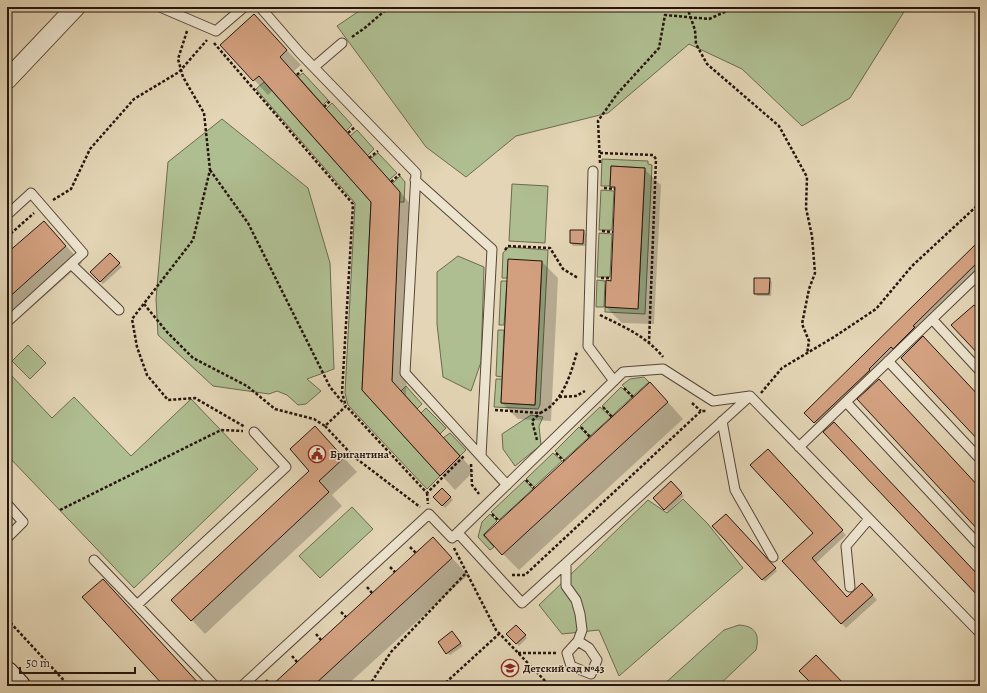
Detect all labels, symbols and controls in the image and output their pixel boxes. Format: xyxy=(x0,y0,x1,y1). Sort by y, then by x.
public building icon: Бригантина xyxy=(307,444,327,464)
place label: Бригантина xyxy=(330,447,390,462)
scale bar xyxy=(20,649,135,675)
text: 50 m xyxy=(26,655,50,671)
school or university icon: Детский сад №43 xyxy=(500,658,520,678)
place label: Детский сад №43 xyxy=(523,661,605,676)

